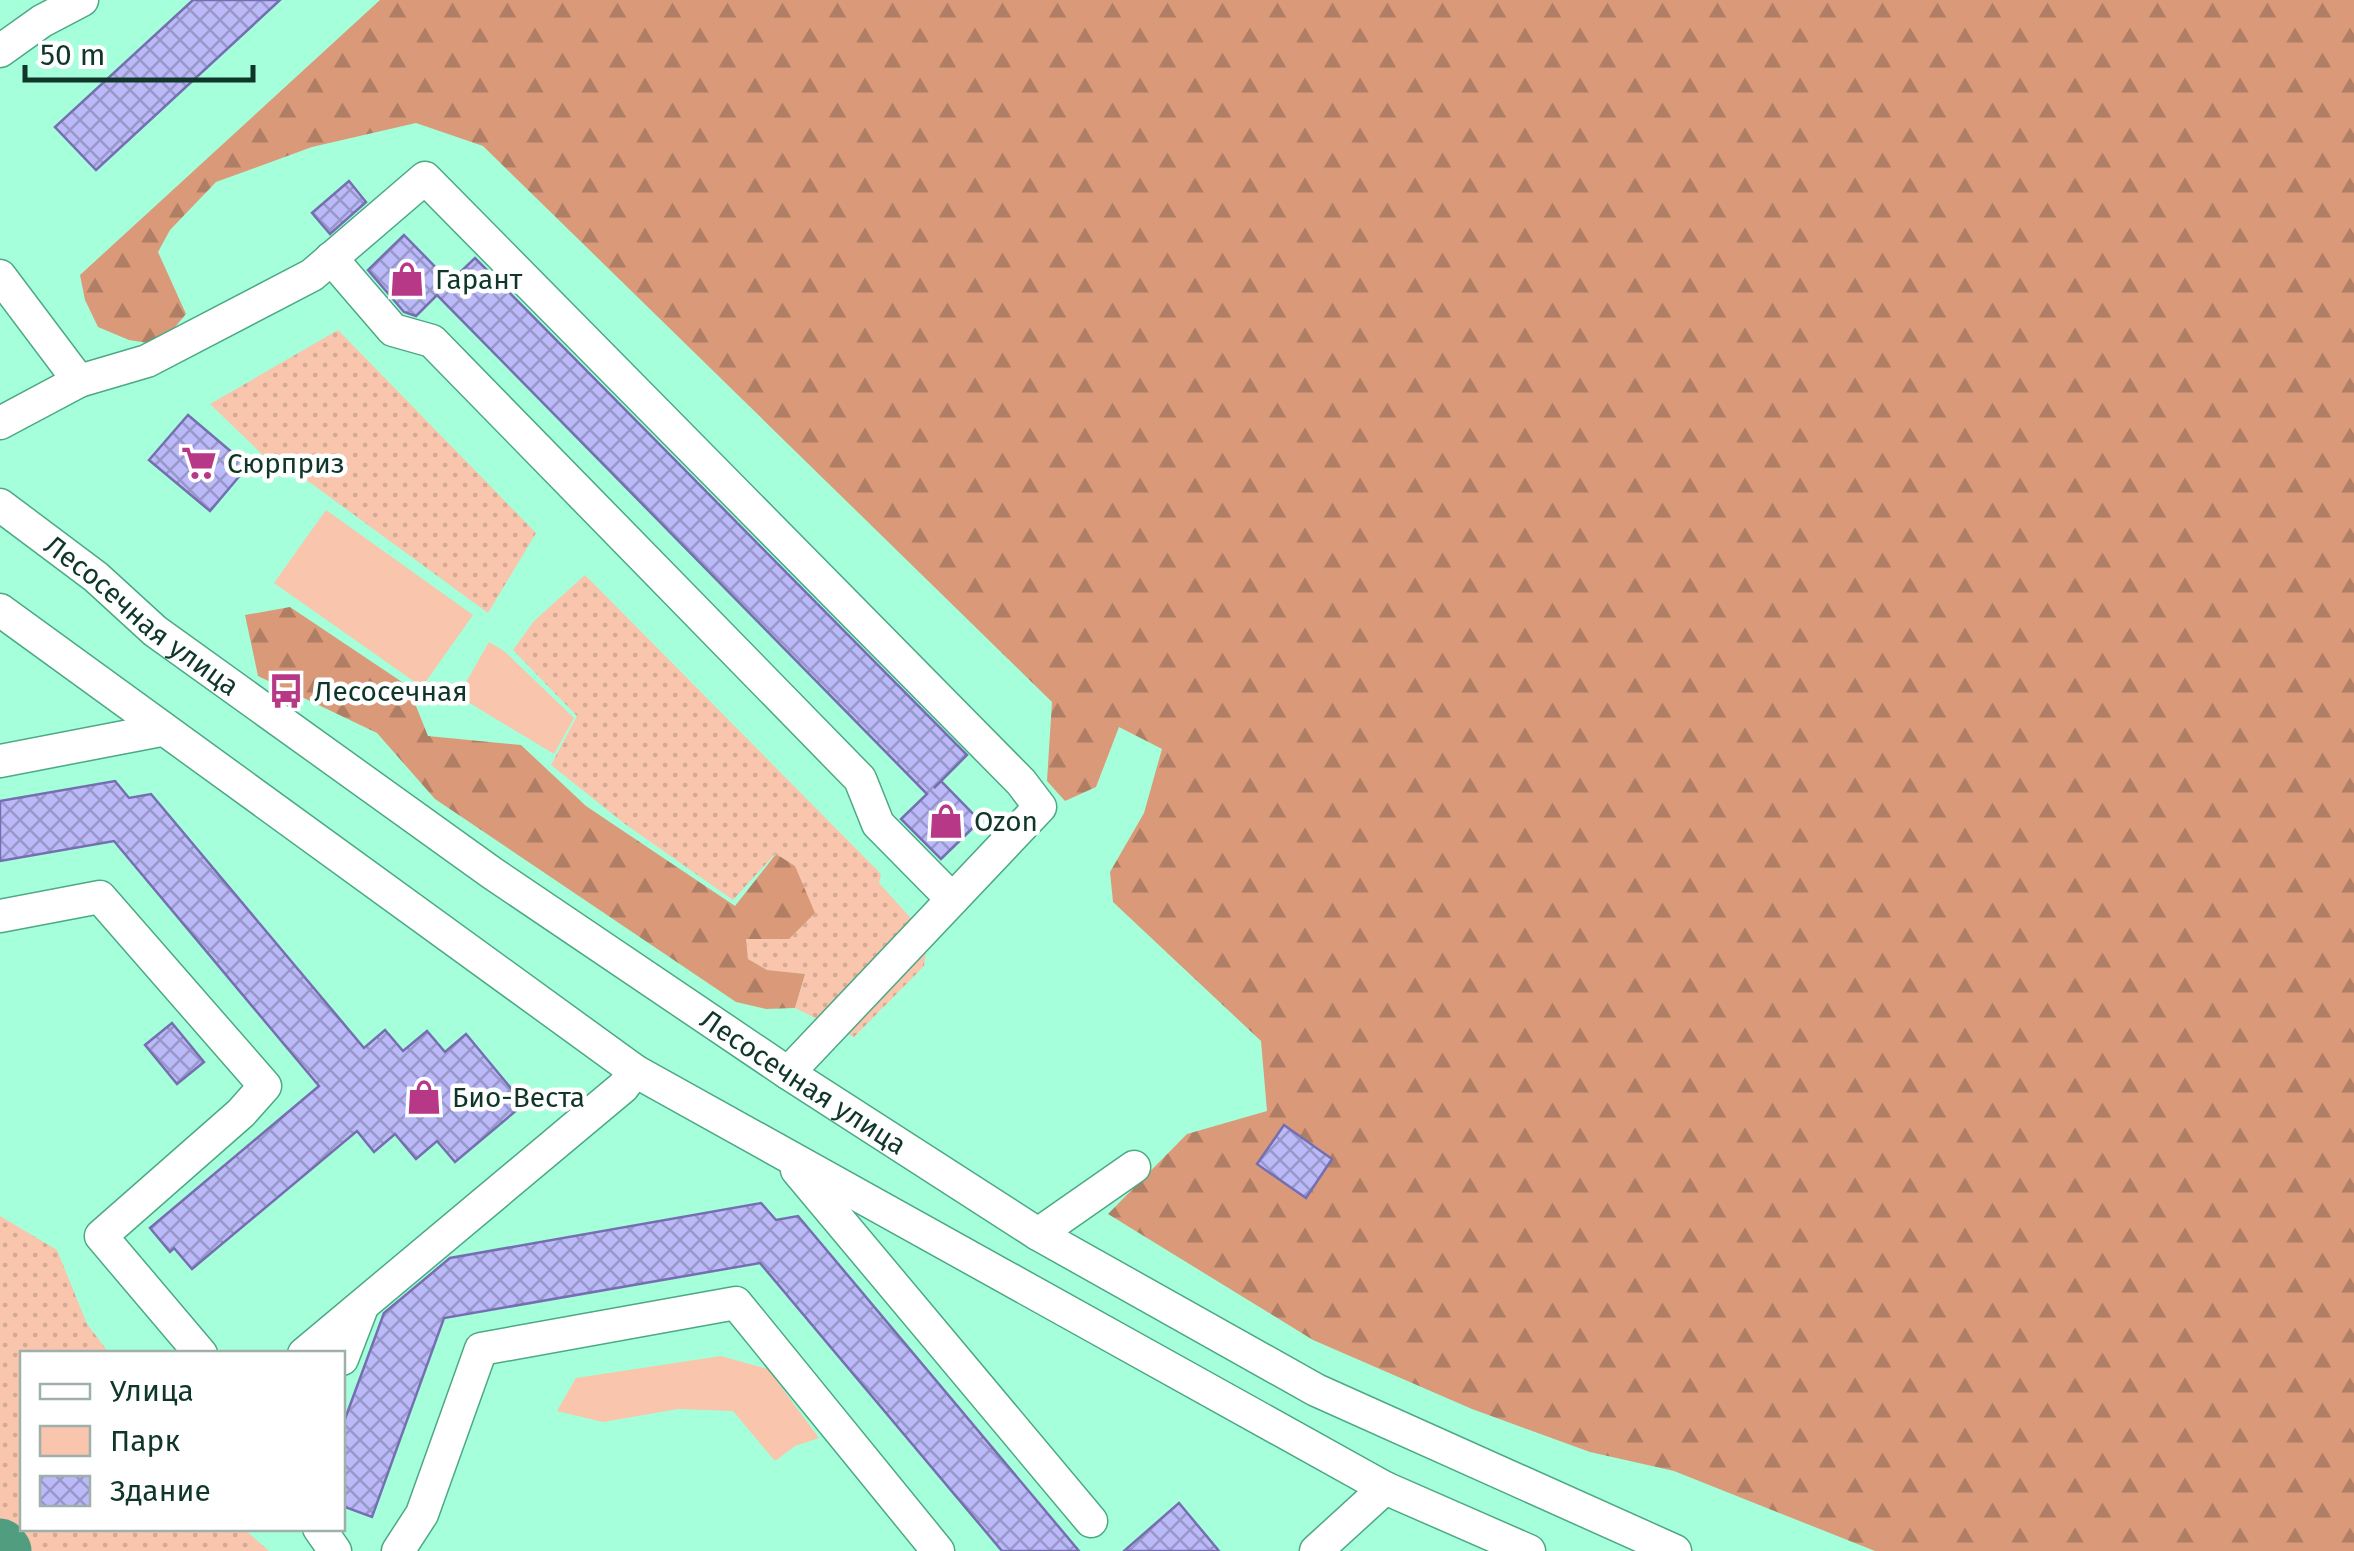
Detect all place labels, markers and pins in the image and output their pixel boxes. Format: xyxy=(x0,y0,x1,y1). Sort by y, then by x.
shop icon: Гарант xyxy=(388,260,426,298)
place label: Гарант xyxy=(435,263,523,296)
supermarket icon: Сюрприз xyxy=(180,444,218,482)
place label: Сюрприз xyxy=(227,447,345,480)
bus stop icon: Лесосечная xyxy=(267,672,305,710)
place label: Лесосечная xyxy=(314,675,468,708)
shop icon: Ozon xyxy=(927,802,965,840)
place label: Ozon xyxy=(974,805,1038,838)
shop icon: Био-Веста xyxy=(405,1078,443,1116)
place label: Био-Веста xyxy=(452,1081,585,1114)

